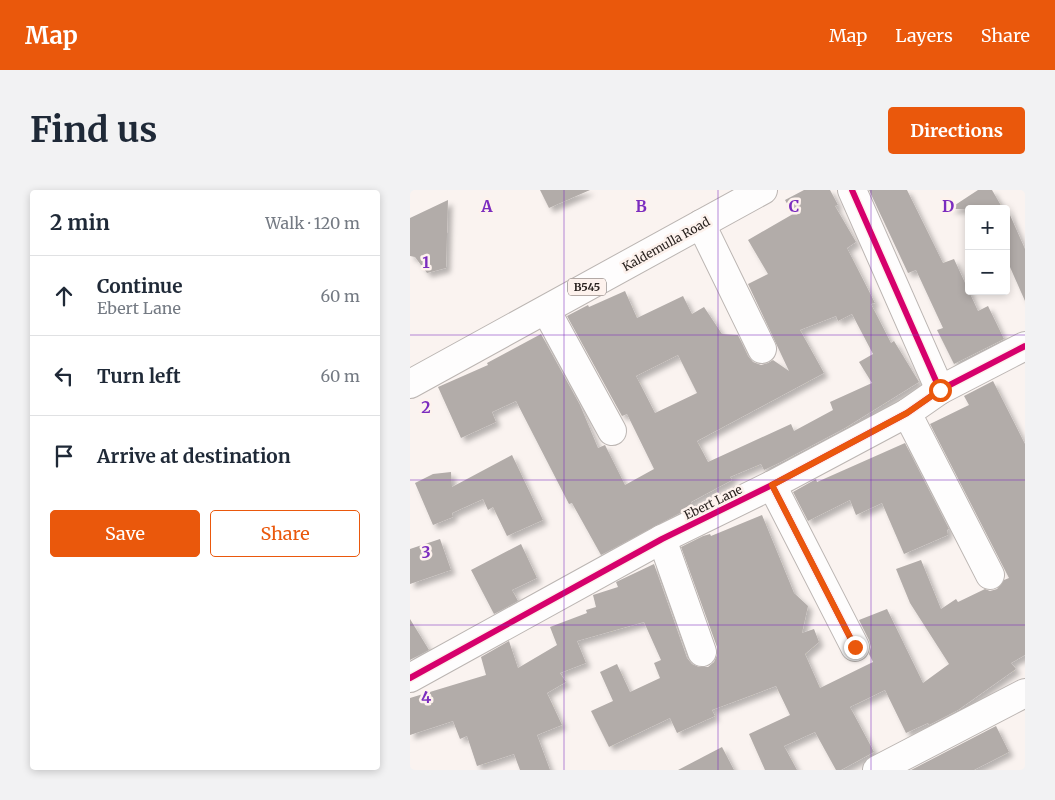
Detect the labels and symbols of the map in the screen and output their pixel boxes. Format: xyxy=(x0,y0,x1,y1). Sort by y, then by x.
text: A xyxy=(480,196,493,216)
text: B xyxy=(635,196,647,216)
text: C xyxy=(789,196,799,216)
text: D xyxy=(942,196,954,216)
street label: Kaldemulla Road xyxy=(620,214,712,274)
text: 1 xyxy=(422,252,430,272)
road number: B545 xyxy=(568,278,606,295)
route start xyxy=(929,379,952,402)
text: 2 xyxy=(421,397,431,417)
street label: Ebert Lane xyxy=(681,481,745,523)
text: 3 xyxy=(421,542,431,562)
route end xyxy=(844,636,867,659)
text: 4 xyxy=(421,687,431,707)

